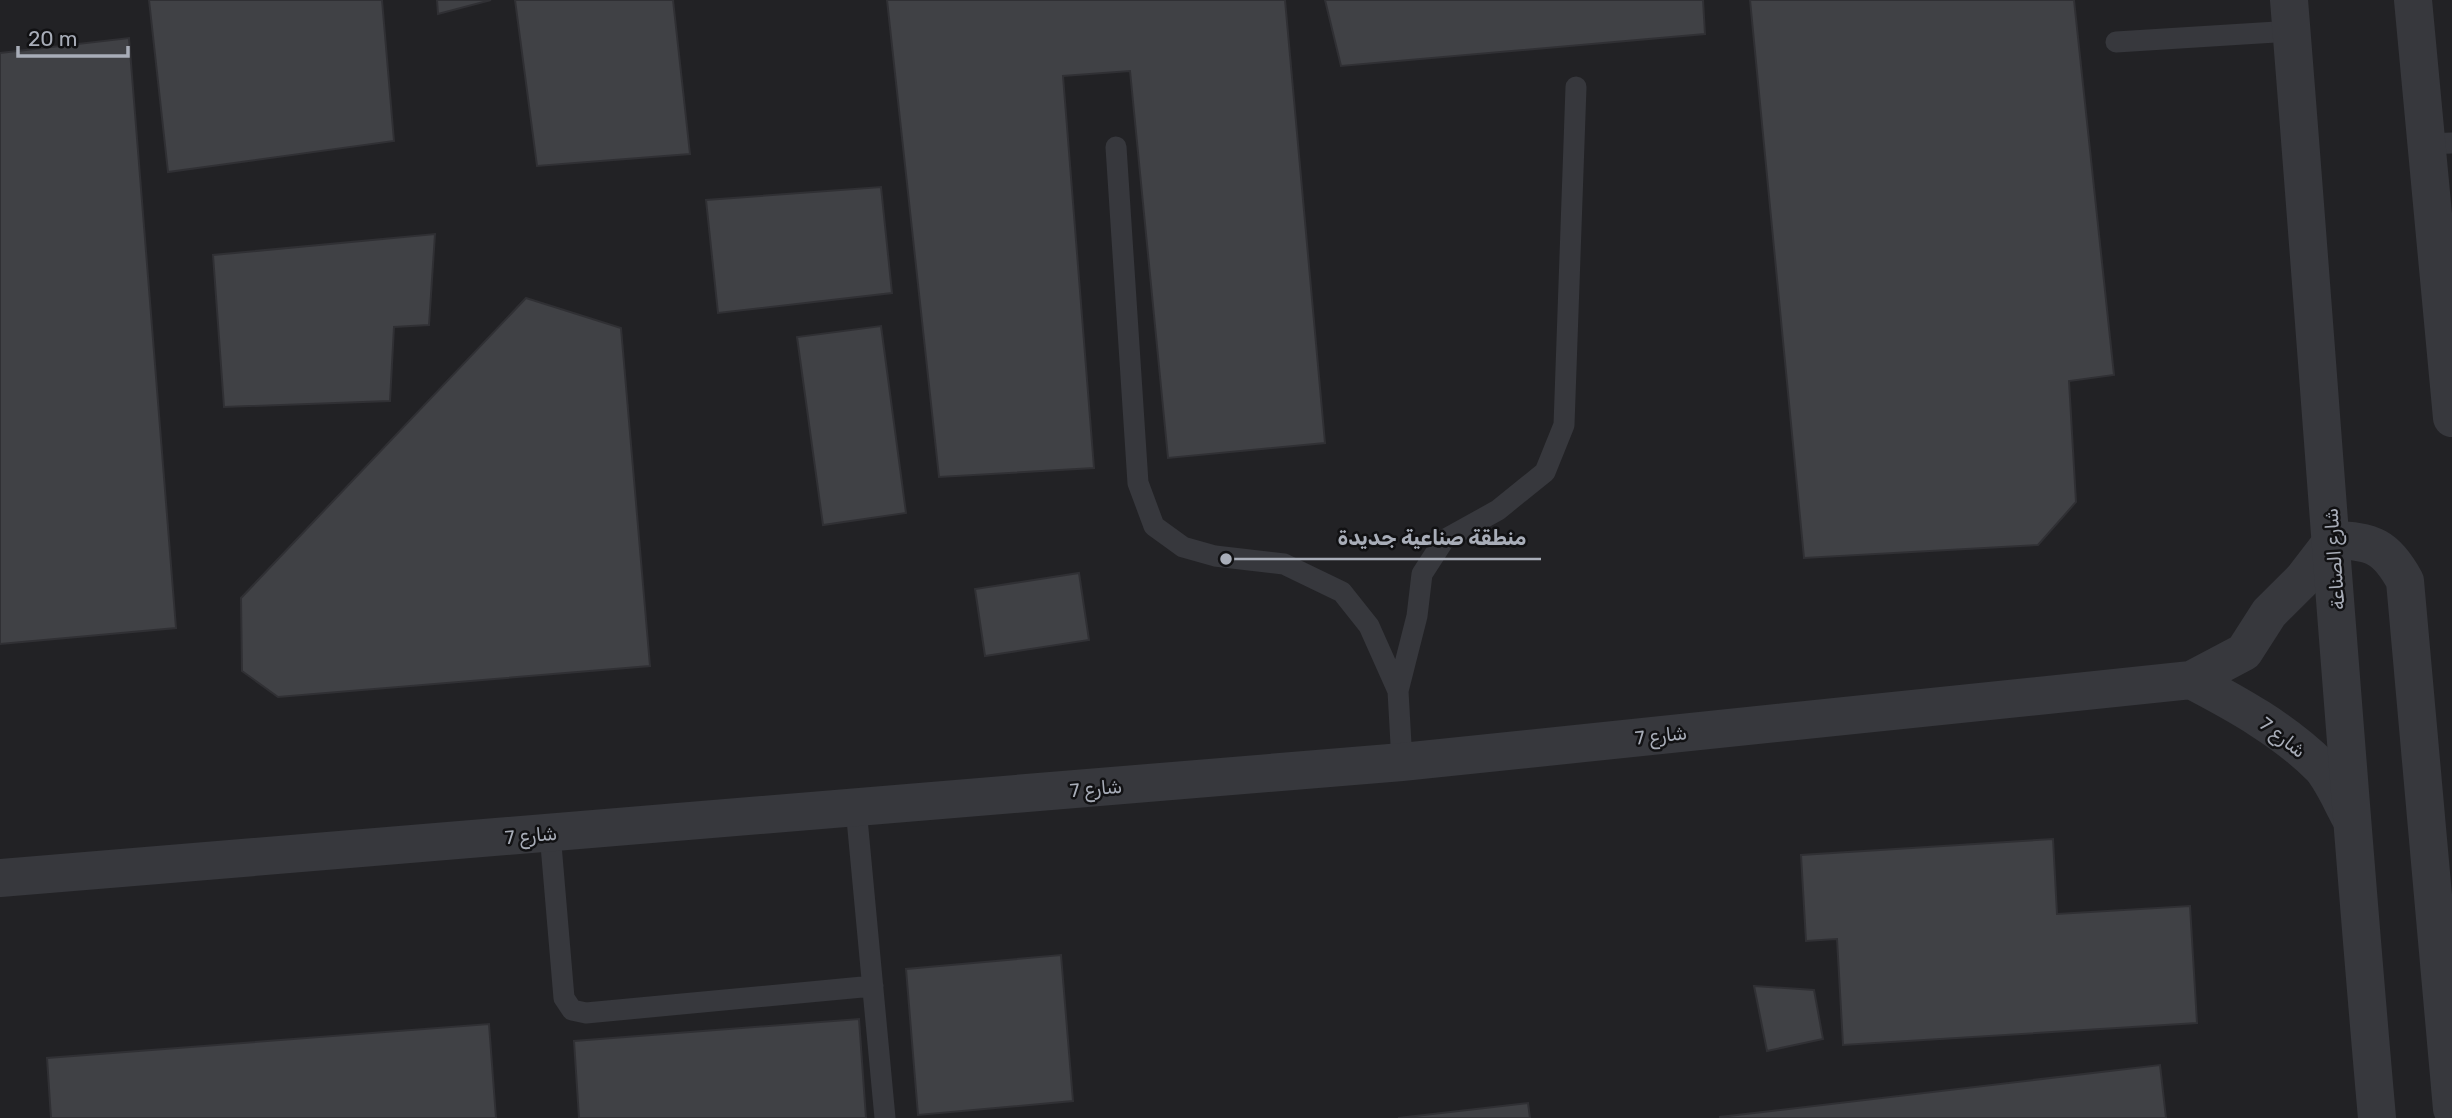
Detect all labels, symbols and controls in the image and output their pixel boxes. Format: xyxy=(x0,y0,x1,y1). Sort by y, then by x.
scale bar xyxy=(18,14,128,58)
text: 20 m xyxy=(28,26,77,51)
street label: شارع الصناعة xyxy=(2319,507,2352,611)
callout: منطقة صناعية جديدة xyxy=(1324,517,1541,559)
text: منطقة صناعية جديدة xyxy=(1338,525,1526,550)
street label: شارع 7 xyxy=(2254,712,2310,764)
street label: شارع 7 xyxy=(1634,721,1688,752)
street label: شارع 7 xyxy=(1069,775,1123,804)
street label: شارع 7 xyxy=(504,822,558,851)

